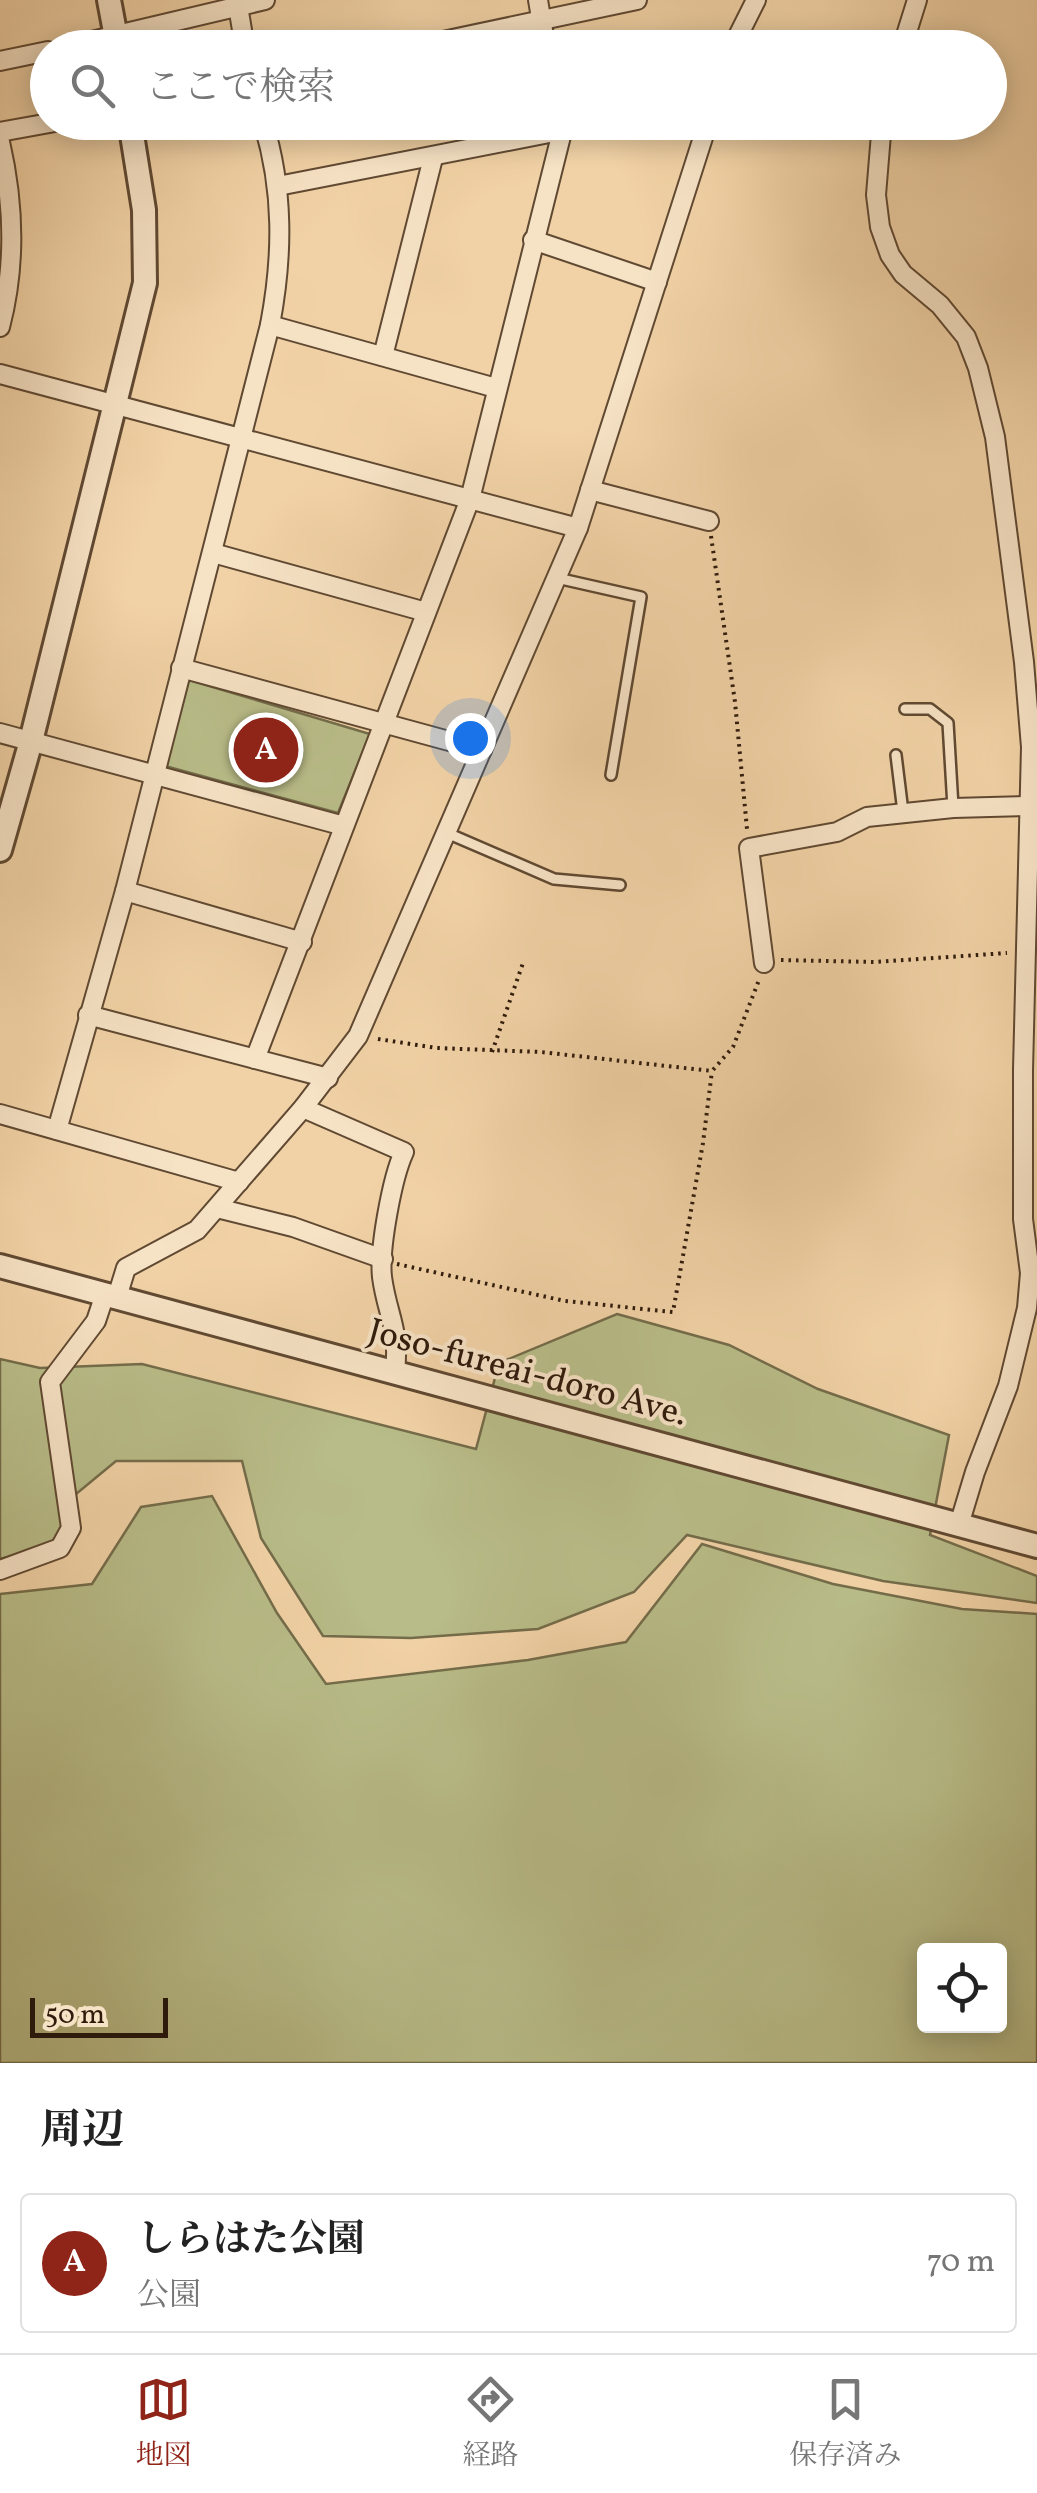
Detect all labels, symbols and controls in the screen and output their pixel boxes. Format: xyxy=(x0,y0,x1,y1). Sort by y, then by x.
search box xyxy=(30,30,1007,140)
icon: search xyxy=(65,58,120,113)
text: ここで検索 xyxy=(145,63,335,116)
pin: A xyxy=(234,712,298,788)
your location xyxy=(445,713,496,764)
street label: Joso-fureai-doro Ave. xyxy=(363,1308,692,1440)
map controls xyxy=(917,1943,1007,2033)
button: locate xyxy=(917,1943,1007,2033)
scale bar xyxy=(30,1993,168,2038)
text: 50 m xyxy=(45,1996,105,2035)
text: 周辺 xyxy=(40,2103,124,2162)
text: しらはた公園 xyxy=(137,2215,365,2268)
text: A xyxy=(63,2241,86,2285)
text: 70 m xyxy=(927,2241,995,2285)
text: 公園 xyxy=(137,2275,201,2319)
tab: 地図 xyxy=(135,2372,192,2476)
tab: 経路 xyxy=(462,2372,519,2476)
tab: 保存済み xyxy=(789,2372,902,2476)

